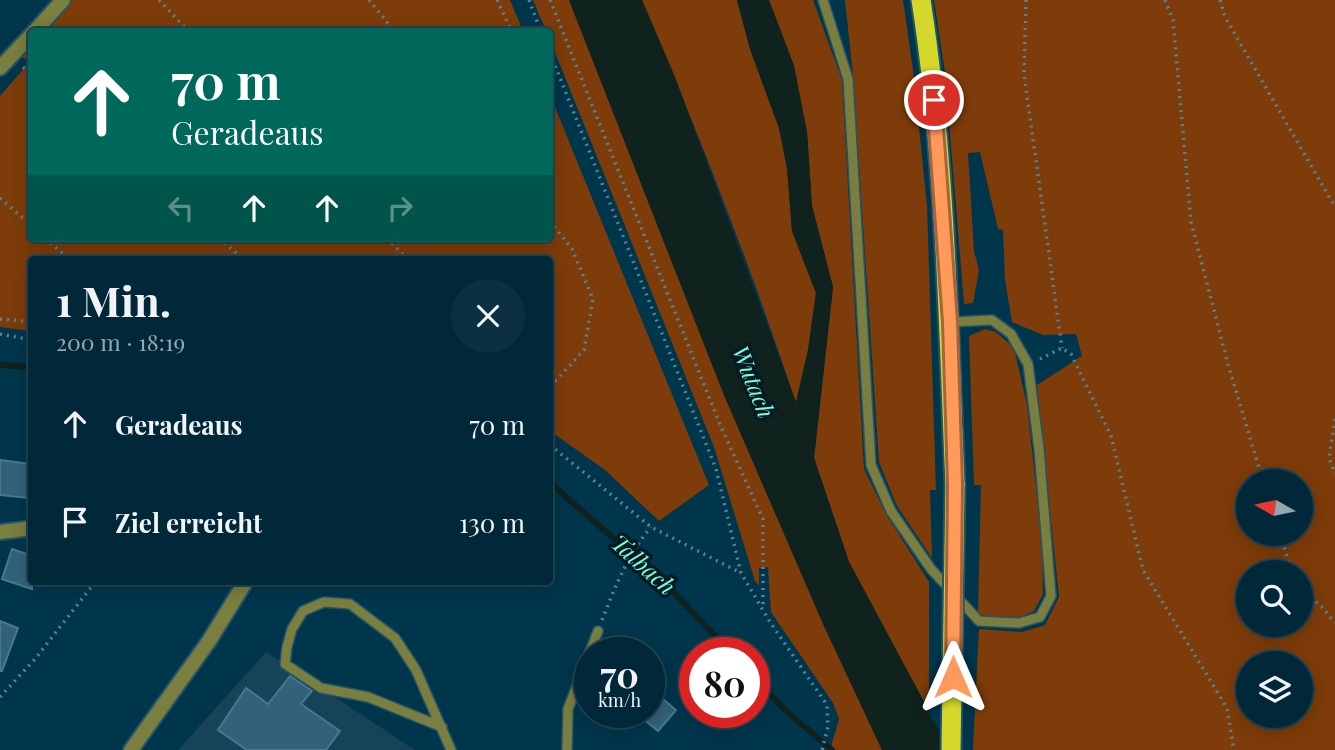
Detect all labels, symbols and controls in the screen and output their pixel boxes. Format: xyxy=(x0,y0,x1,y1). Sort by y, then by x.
text: 70 m xyxy=(171,47,281,112)
icon: ahead xyxy=(56,56,147,147)
pin xyxy=(904,70,964,130)
icon: arrive xyxy=(915,81,953,119)
text: Geradeaus xyxy=(171,110,323,153)
icon: left xyxy=(162,189,200,227)
icon: ahead xyxy=(235,189,273,227)
icon: ahead xyxy=(308,189,346,227)
icon: right xyxy=(381,189,419,227)
text: 1 Min. xyxy=(56,272,171,328)
button: close xyxy=(451,279,525,353)
text: 200 m · 18:19 xyxy=(56,326,185,357)
water label: Wutach xyxy=(726,341,783,422)
icon: ahead xyxy=(56,405,94,443)
text: Geradeaus xyxy=(115,407,243,442)
text: 70 m xyxy=(469,407,525,442)
north arrow xyxy=(1236,469,1312,546)
map controls xyxy=(1236,469,1313,728)
icon: arrive xyxy=(56,503,94,541)
text: Ziel erreicht xyxy=(115,505,262,540)
text: 130 m xyxy=(459,505,525,540)
water label: Talbach xyxy=(605,527,683,601)
button: search xyxy=(1236,560,1313,637)
speed limit sign: 80 xyxy=(679,637,770,728)
position arrow xyxy=(916,640,990,714)
text: 70 xyxy=(600,650,639,697)
button: layers xyxy=(1236,651,1313,728)
text: km/h xyxy=(598,688,641,712)

